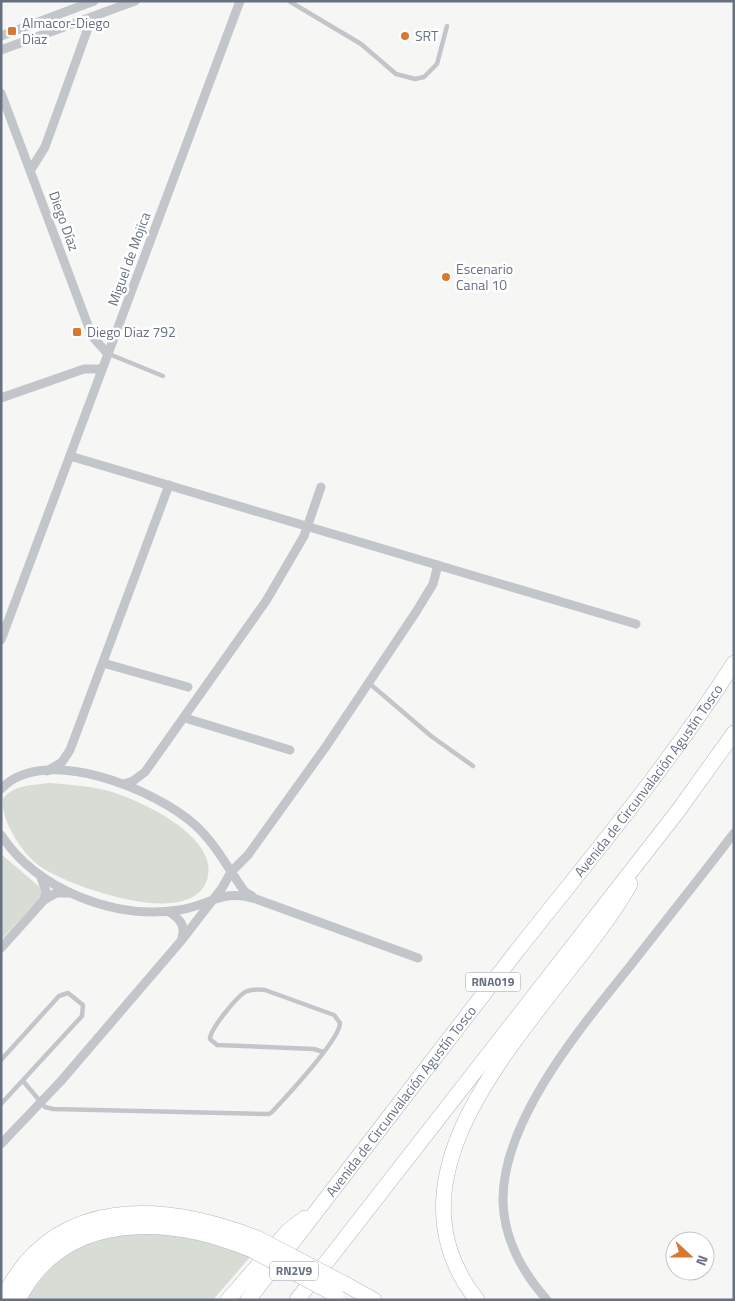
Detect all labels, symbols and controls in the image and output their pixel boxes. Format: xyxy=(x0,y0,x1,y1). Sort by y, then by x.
place label: Almacor-Diego Diaz xyxy=(22,12,110,49)
marker: Almacor-Diego Diaz xyxy=(6,25,18,37)
place label: SRT xyxy=(415,25,439,46)
marker: SRT xyxy=(399,30,411,42)
street label: Diego Díaz xyxy=(44,188,85,254)
street label: Miguel de Mojica xyxy=(102,209,155,309)
place label: Escenario Canal 10 xyxy=(456,258,513,295)
marker: Escenario Canal 10 xyxy=(440,271,452,283)
place label: Diego Diaz 792 xyxy=(87,321,176,342)
marker: Diego Diaz 792 xyxy=(71,326,83,338)
street label: Avenida de Circunvalación Agustín Tosco xyxy=(569,680,727,881)
road number: RNA019 xyxy=(466,972,520,992)
street label: Avenida de Circunvalación Agustín Tosco xyxy=(320,1001,481,1201)
north arrow xyxy=(665,1231,715,1281)
text: N xyxy=(691,1253,714,1269)
road number: RN2V9 xyxy=(270,1262,318,1280)

